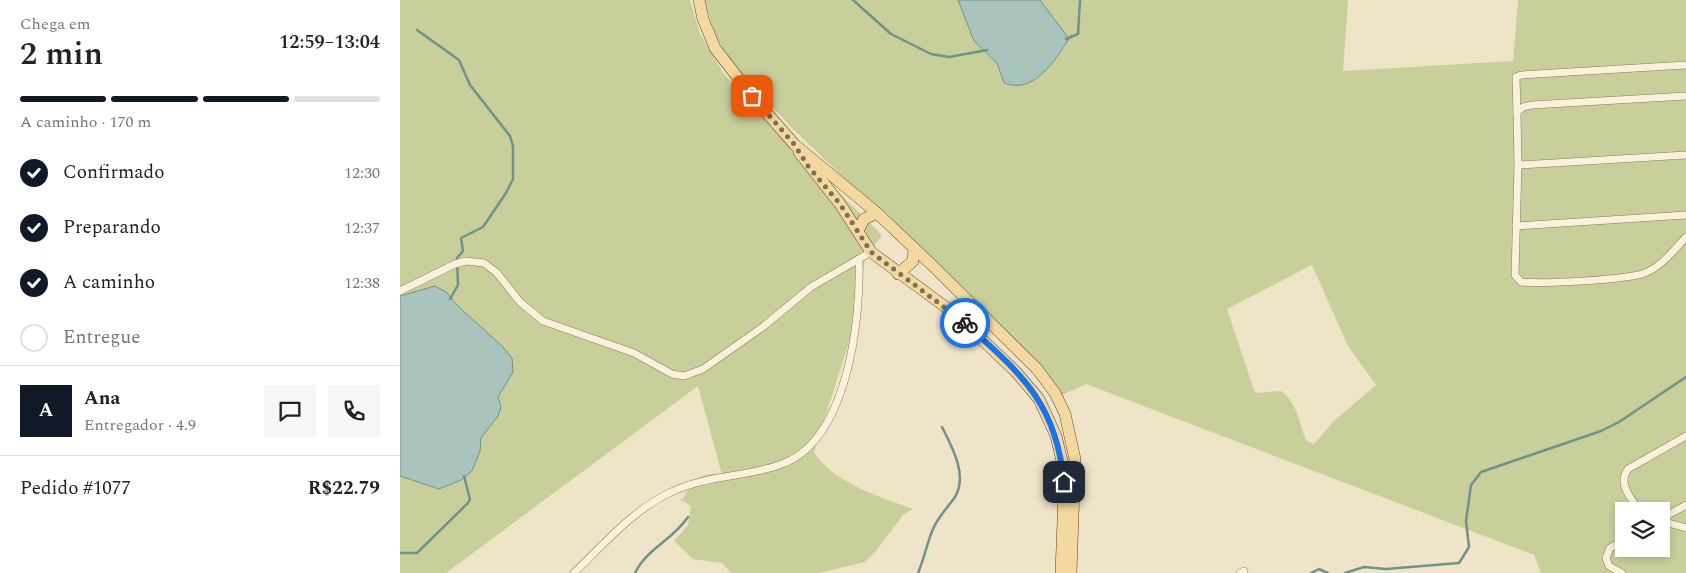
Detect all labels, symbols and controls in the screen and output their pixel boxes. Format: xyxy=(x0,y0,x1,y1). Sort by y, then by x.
text: Chega em xyxy=(20,12,91,36)
text: 12:59–13:04 xyxy=(279,28,380,57)
text: 2 min xyxy=(20,30,103,79)
pin xyxy=(731,75,773,117)
icon: bag xyxy=(738,82,766,110)
text: A caminho · 170 m xyxy=(20,110,151,134)
text: Confirmado xyxy=(63,158,164,187)
icon: check xyxy=(20,159,48,187)
text: 12:30 xyxy=(344,161,380,185)
text: Preparando xyxy=(63,213,161,242)
icon: check xyxy=(20,214,48,242)
text: 12:37 xyxy=(344,216,380,240)
text: A caminho xyxy=(63,268,155,297)
icon: check xyxy=(20,269,48,297)
text: 12:38 xyxy=(344,271,380,295)
courier xyxy=(940,298,990,348)
icon: bike xyxy=(951,309,979,337)
text: Entregue xyxy=(63,323,140,352)
text: Ana xyxy=(84,384,120,413)
button: chat xyxy=(264,385,316,437)
button: phone xyxy=(328,385,380,437)
text: A xyxy=(39,396,53,425)
text: Entregador · 4.9 xyxy=(84,413,196,437)
pin xyxy=(1043,461,1085,503)
icon: home xyxy=(1050,468,1078,496)
text: Pedido #1077 xyxy=(20,474,131,503)
text: R$22.79 xyxy=(308,474,380,503)
map controls xyxy=(1615,502,1670,557)
button: layers xyxy=(1615,502,1670,557)

